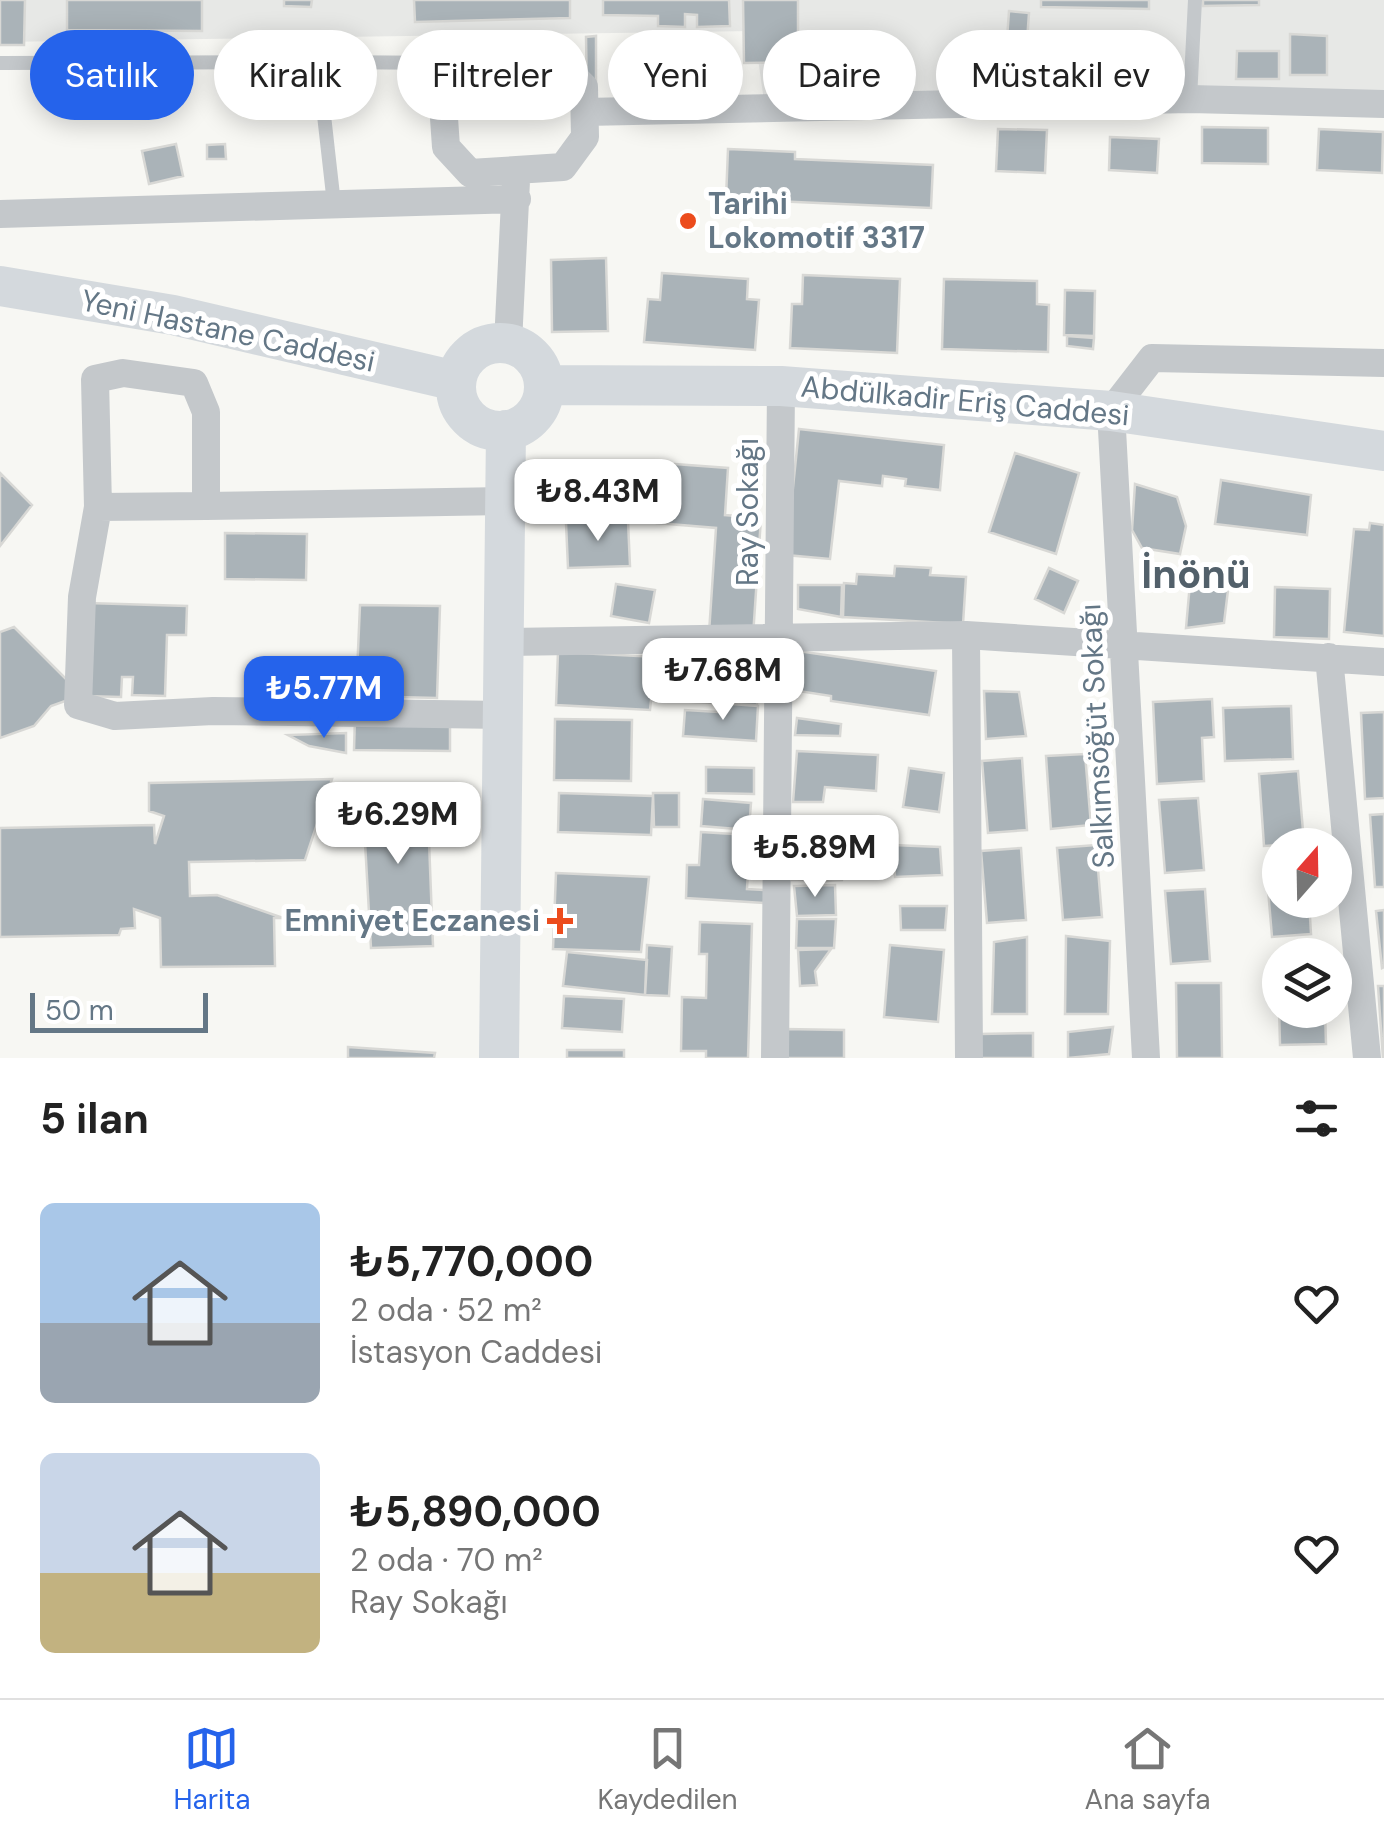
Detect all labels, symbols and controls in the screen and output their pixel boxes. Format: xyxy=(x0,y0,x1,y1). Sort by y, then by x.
chip: Satılık xyxy=(30,30,194,120)
chip: Kiralık xyxy=(214,30,377,120)
chip: Filtreler xyxy=(397,30,588,120)
chip: Yeni xyxy=(608,30,743,120)
chip: Daire xyxy=(763,30,916,120)
chip: Müstakil ev xyxy=(936,30,1185,120)
place label: Tarihi Lokomotif 3317 xyxy=(708,184,925,257)
marker: Tarihi Lokomotif 3317 xyxy=(677,210,699,232)
street label: Yeni Hastane Caddesi xyxy=(78,280,379,381)
street label: Abdülkadir Eriş Caddesi xyxy=(799,367,1131,434)
street label: Ray Sokağı xyxy=(728,438,767,586)
pin: ₺8.43M xyxy=(517,459,679,544)
text: ₺8.43M xyxy=(536,470,660,512)
district label: İnönü xyxy=(1141,548,1251,600)
street label: Salkımsöğüt Sokağı xyxy=(1070,603,1123,869)
pin: ₺7.68M xyxy=(642,638,804,723)
text: ₺7.68M xyxy=(664,649,782,691)
pin: ₺5.77M xyxy=(243,656,405,741)
text: ₺5.77M xyxy=(266,667,382,709)
pin: ₺6.29M xyxy=(317,782,479,867)
text: ₺6.29M xyxy=(338,793,458,835)
pin: ₺5.89M xyxy=(734,815,896,900)
text: ₺5.89M xyxy=(754,826,876,868)
north arrow xyxy=(1262,828,1352,918)
map controls xyxy=(1262,828,1352,1028)
place label: Emniyet Eczanesi xyxy=(285,901,540,940)
marker: Emniyet Eczanesi xyxy=(549,910,571,932)
button: layers xyxy=(1262,938,1352,1028)
scale bar xyxy=(30,988,208,1032)
text: 50 m xyxy=(45,992,114,1029)
text: 5 ilan xyxy=(40,1091,149,1146)
icon: filters xyxy=(1289,1091,1344,1146)
text: ₺5,770,000 xyxy=(350,1234,593,1289)
icon: home xyxy=(120,1243,240,1363)
icon: heart xyxy=(1289,1276,1344,1331)
text: 2 oda · 52 m² xyxy=(350,1289,542,1331)
text: İstasyon Caddesi xyxy=(350,1331,602,1373)
text: ₺5,890,000 xyxy=(350,1484,601,1539)
icon: home xyxy=(120,1493,240,1613)
icon: heart xyxy=(1289,1526,1344,1581)
text: 2 oda · 70 m² xyxy=(350,1539,543,1581)
text: Ray Sokağı xyxy=(350,1581,508,1623)
tab: Harita xyxy=(173,1721,251,1818)
tab: Kaydedilen xyxy=(597,1721,738,1818)
tab: Ana sayfa xyxy=(1085,1721,1211,1818)

